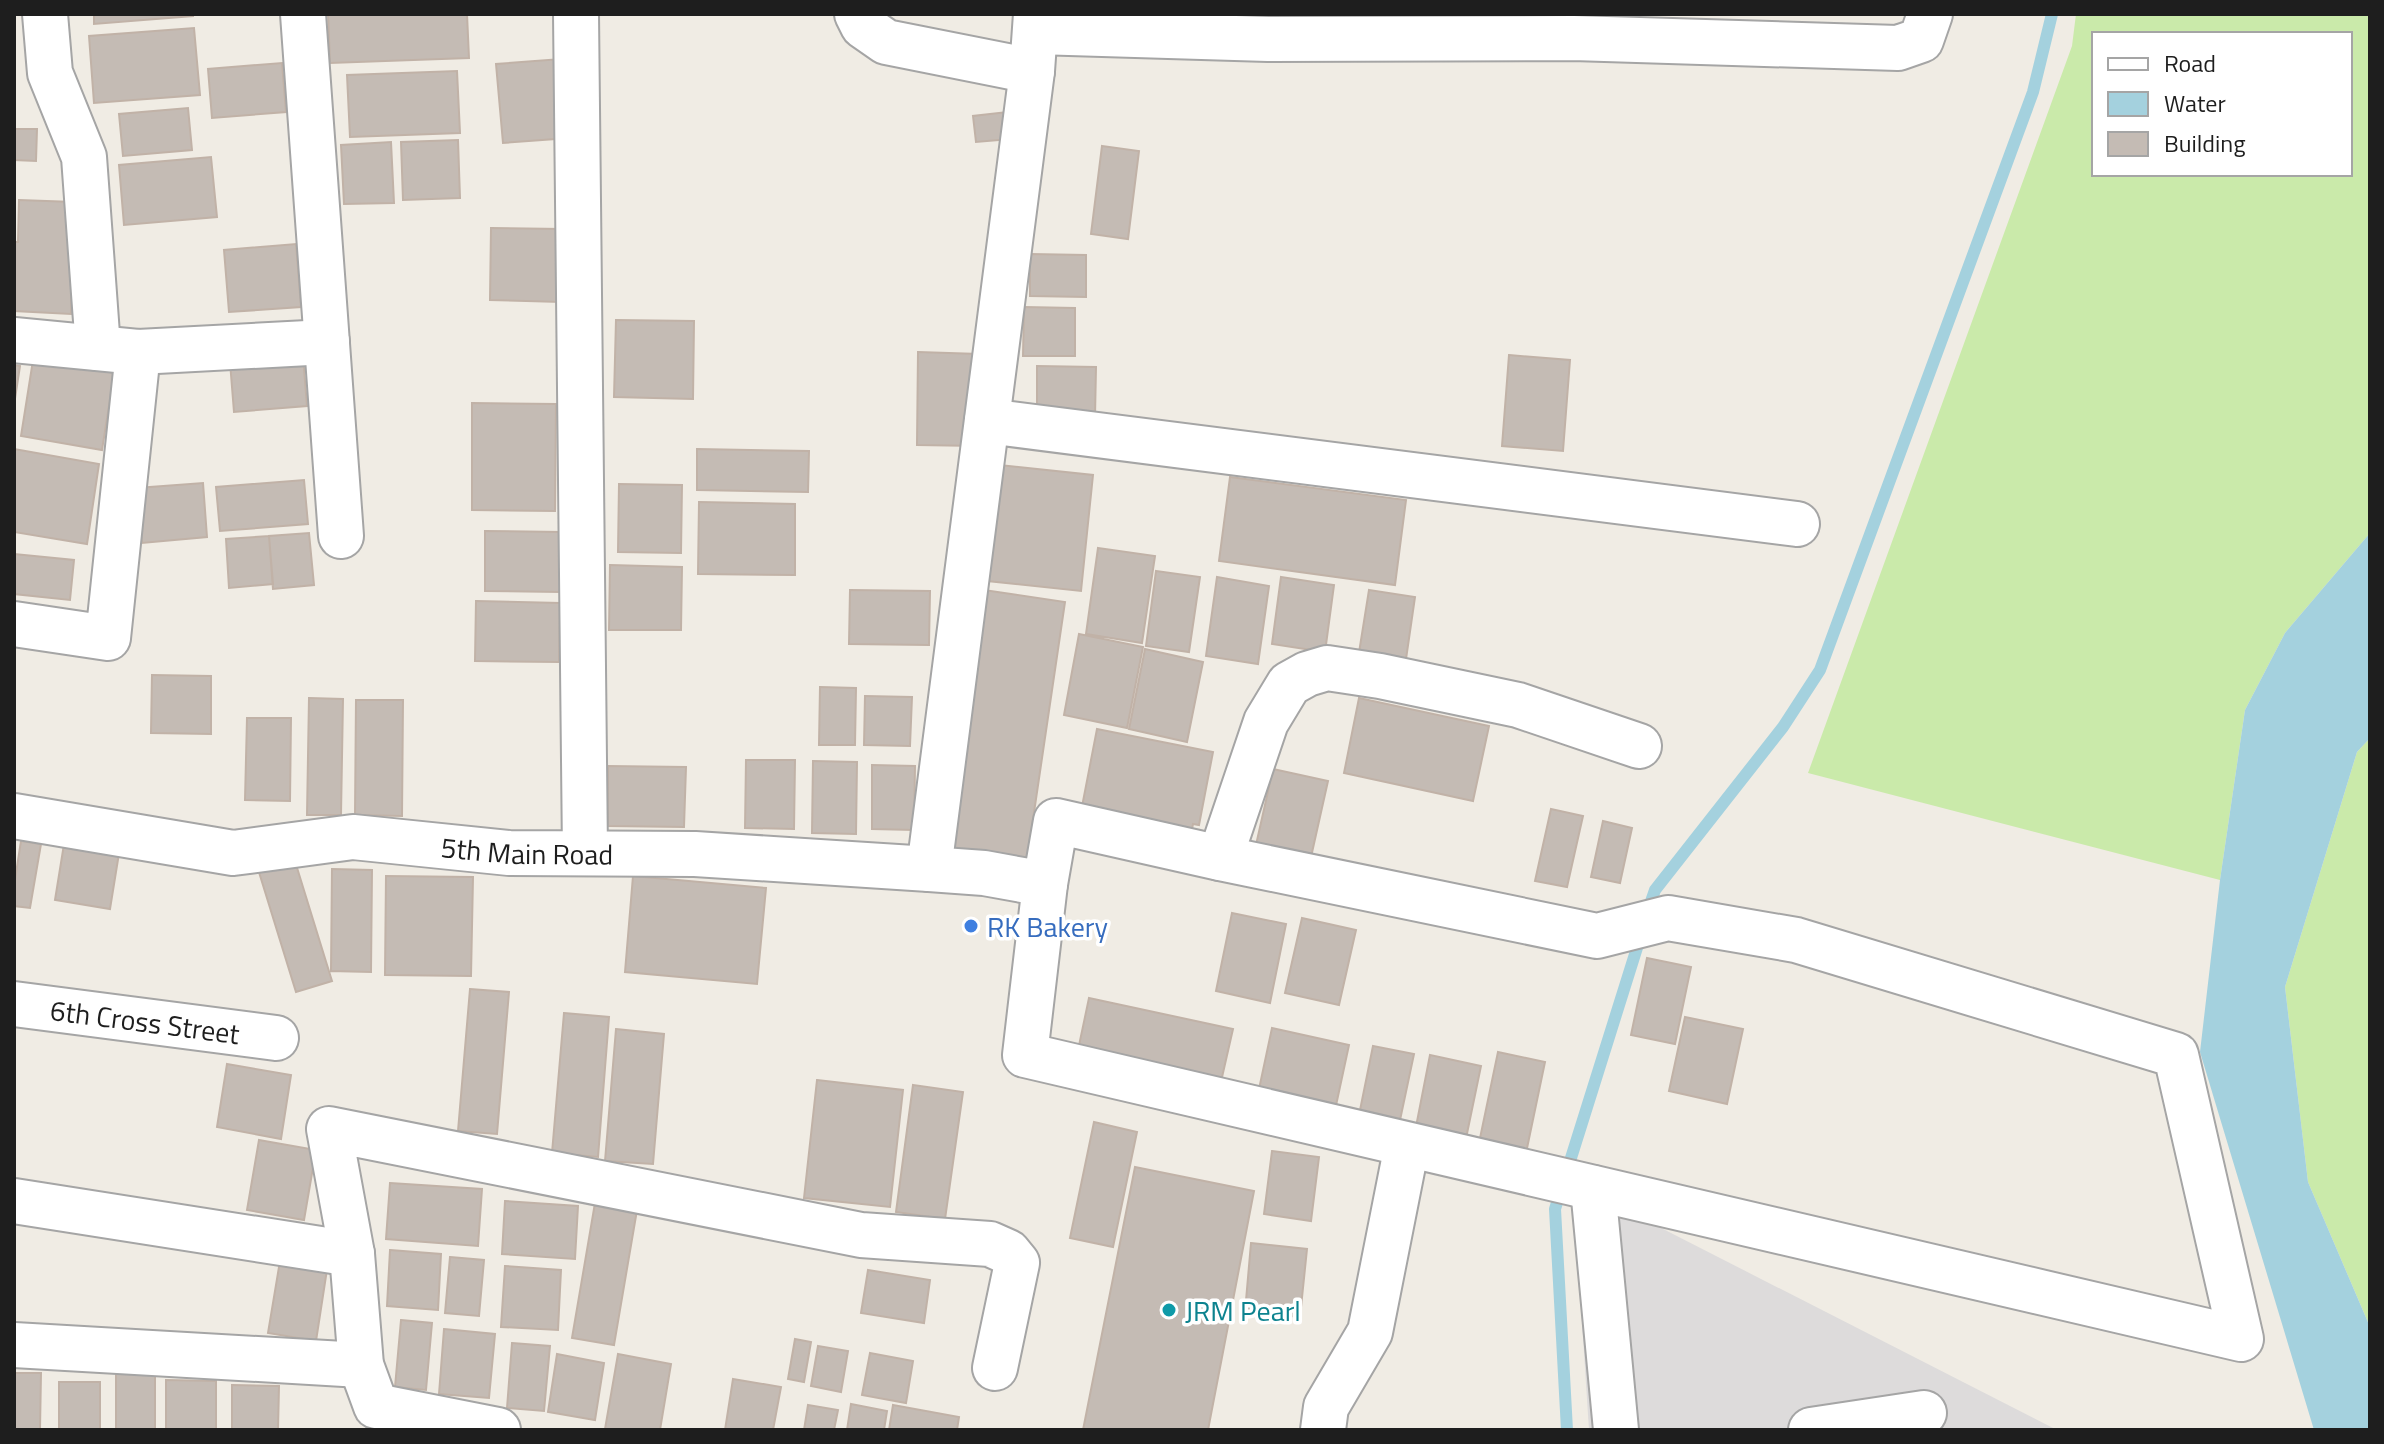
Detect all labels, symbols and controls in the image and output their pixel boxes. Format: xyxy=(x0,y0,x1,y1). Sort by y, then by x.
legend xyxy=(2092,32,2352,176)
text: Road xyxy=(2164,45,2216,81)
text: Water xyxy=(2164,85,2226,121)
text: Building xyxy=(2164,125,2246,161)
street label: 5th Main Road xyxy=(439,825,613,875)
place label: RK Bakery xyxy=(987,905,1108,948)
marker: RK Bakery xyxy=(962,917,980,935)
street label: 6th Cross Street xyxy=(48,987,242,1055)
place label: JRM Pearl xyxy=(1185,1289,1301,1332)
marker: JRM Pearl xyxy=(1160,1301,1178,1319)

